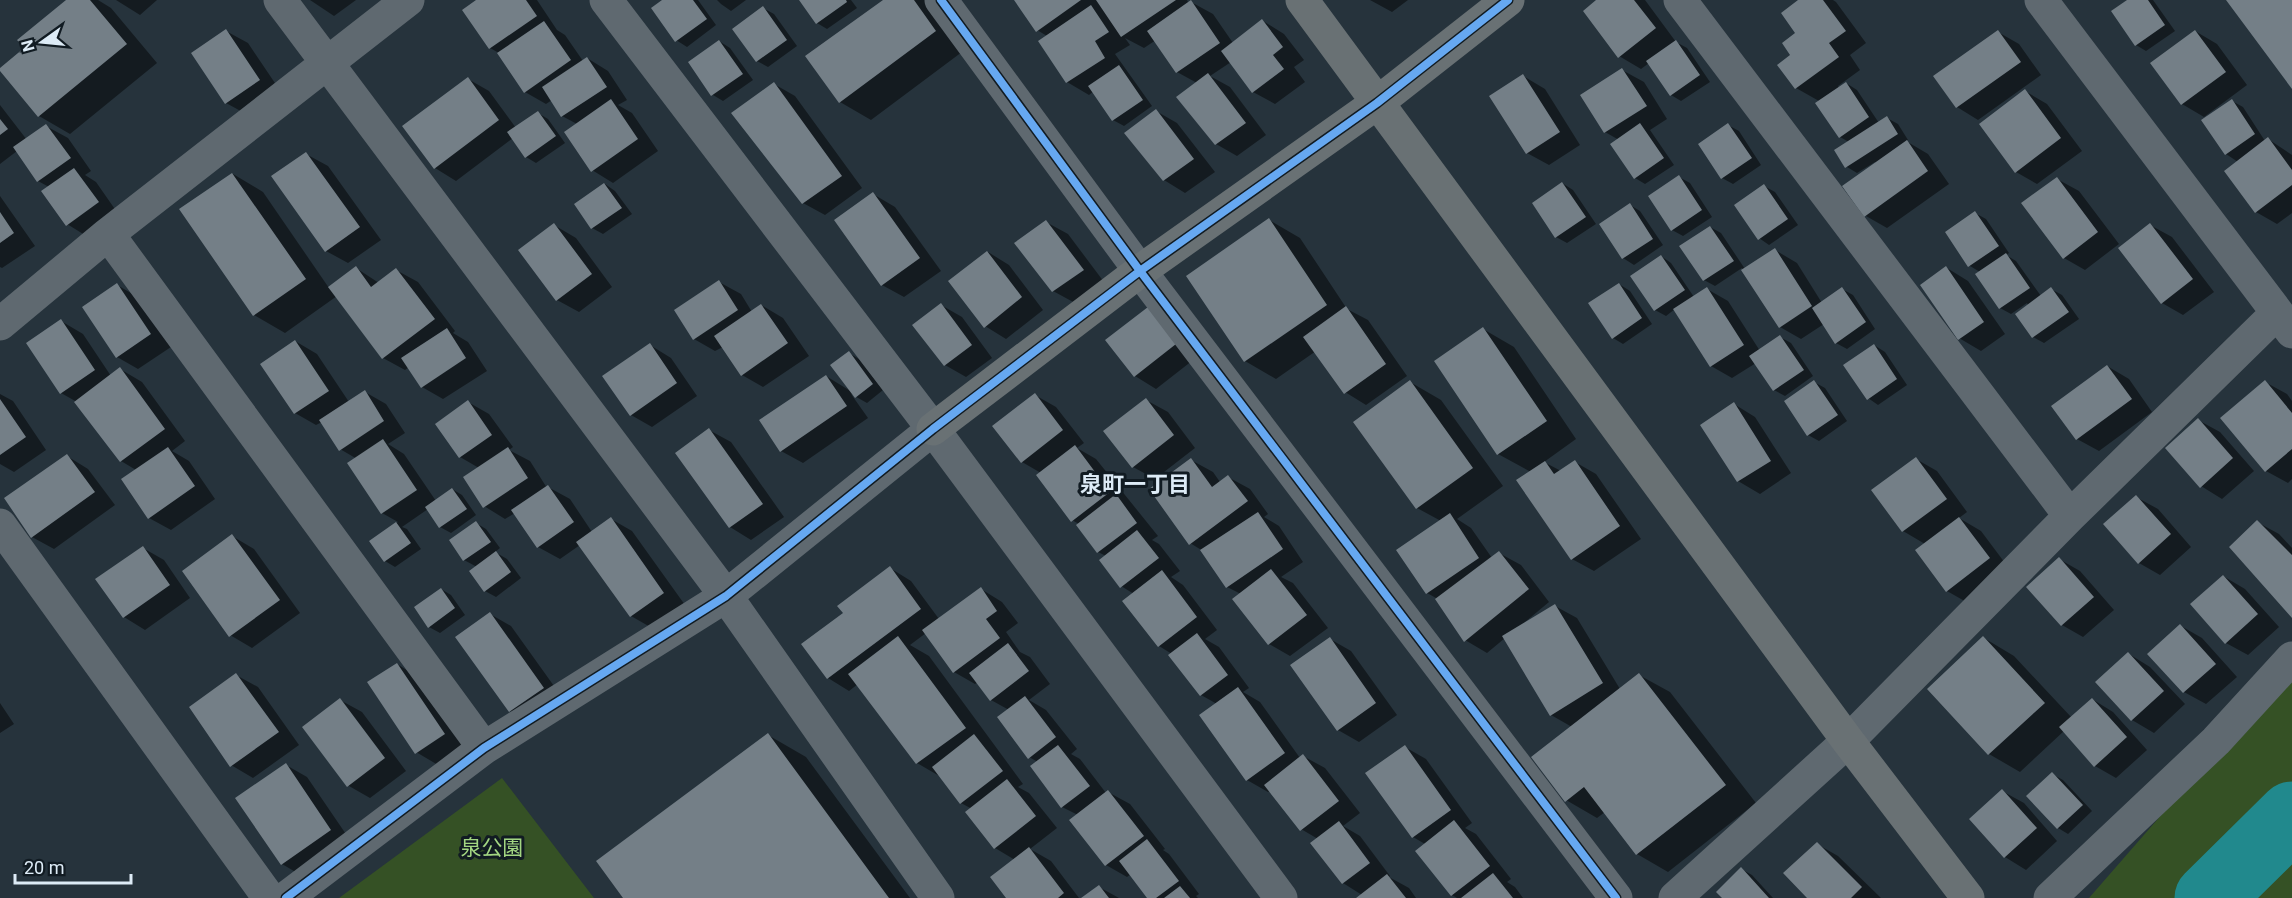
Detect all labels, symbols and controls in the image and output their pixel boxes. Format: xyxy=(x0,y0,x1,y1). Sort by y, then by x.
north arrow xyxy=(12,12,72,72)
text: N xyxy=(17,38,39,54)
district label: 泉町一丁目 xyxy=(1080,472,1190,497)
park label: 泉公園 xyxy=(461,836,524,860)
scale bar xyxy=(15,847,130,885)
text: 20 m xyxy=(24,857,64,878)

